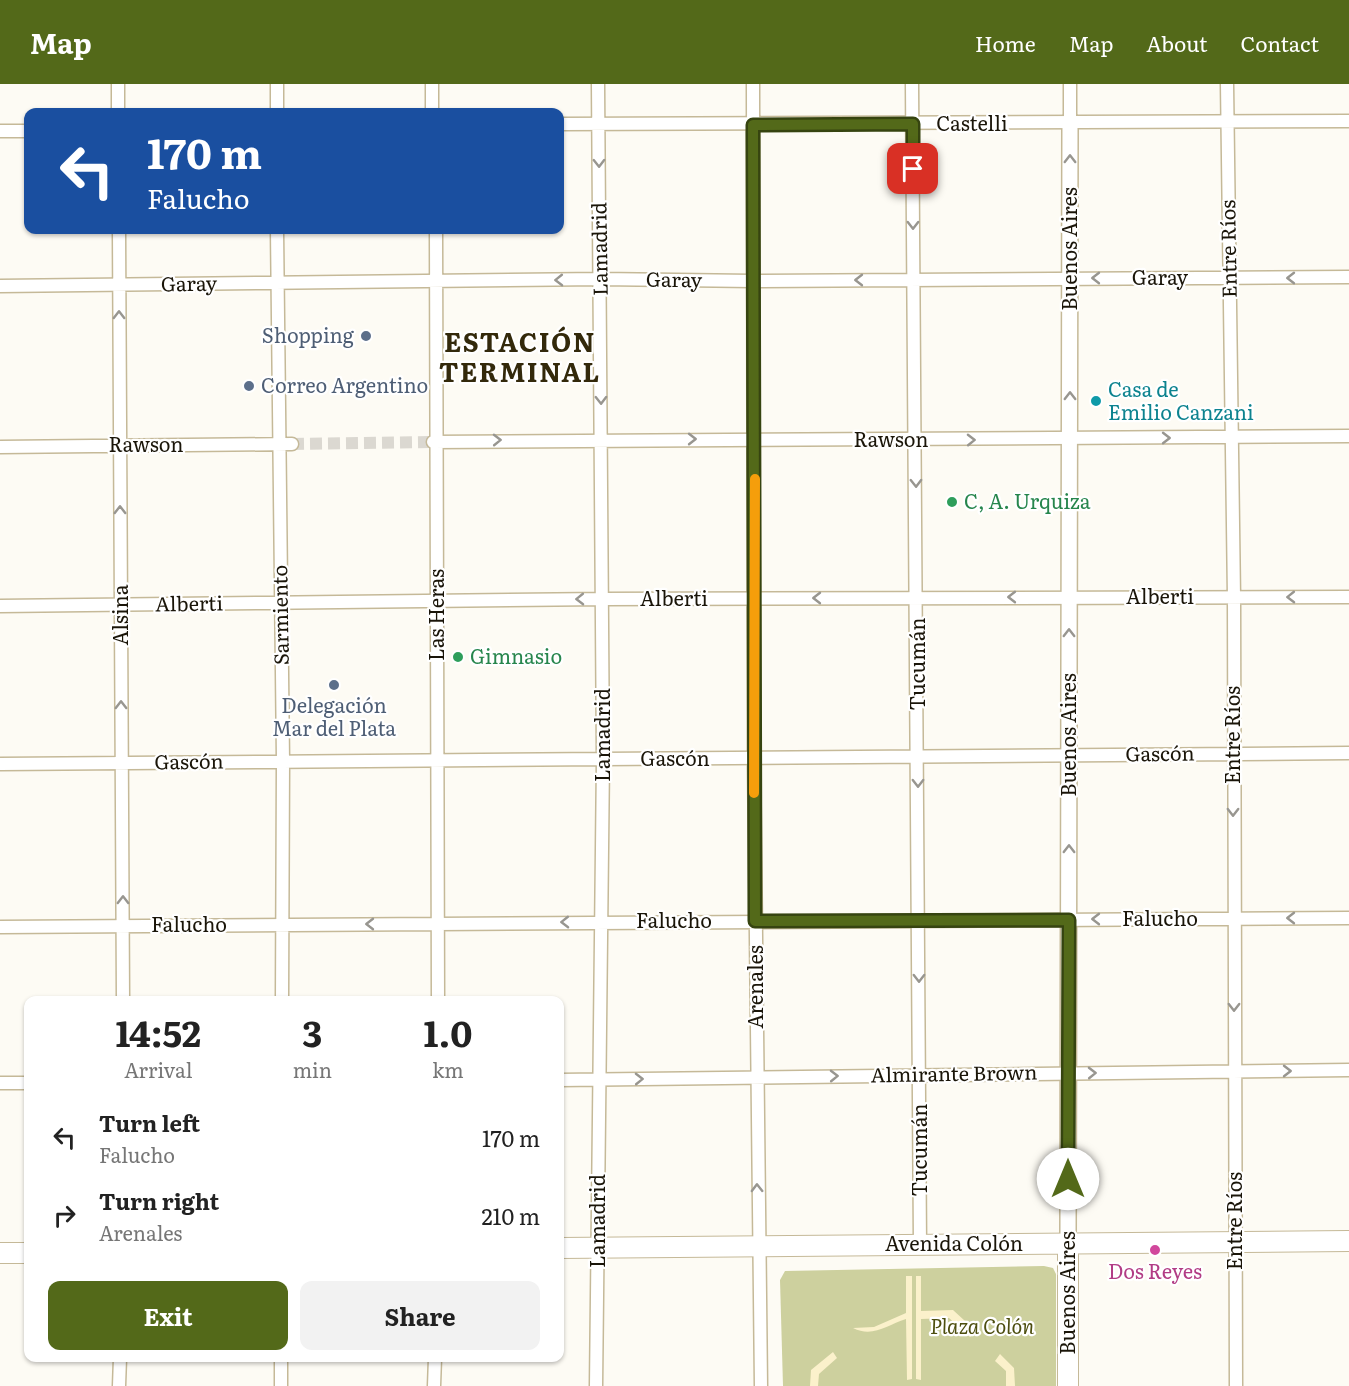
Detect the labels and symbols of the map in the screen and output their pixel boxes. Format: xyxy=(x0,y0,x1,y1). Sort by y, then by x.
street label: Castelli xyxy=(936,107,1008,137)
pin xyxy=(887,143,938,194)
one-way arrow xyxy=(1064,154,1076,163)
one-way arrow xyxy=(593,159,605,168)
street label: Buenos Aires xyxy=(1053,187,1083,311)
street label: Entre Ríos xyxy=(1211,200,1243,298)
street label: Lamadrid xyxy=(582,202,614,296)
one-way arrow xyxy=(907,220,920,229)
street label: Garay xyxy=(1132,261,1189,291)
street label: Garay xyxy=(646,263,703,293)
street label: Garay xyxy=(161,267,218,297)
one-way arrow xyxy=(1091,272,1100,284)
one-way arrow xyxy=(1286,272,1295,284)
one-way arrow xyxy=(554,273,563,286)
one-way arrow xyxy=(854,274,863,286)
one-way arrow xyxy=(113,311,125,320)
place label: Shopping xyxy=(262,319,355,349)
district label: ESTACIÓN TERMINAL xyxy=(439,321,601,390)
marker: Shopping xyxy=(359,329,373,343)
place label: Correo Argentino xyxy=(261,369,428,399)
place label: Casa de Emilio Canzani xyxy=(1108,373,1254,426)
marker: Correo Argentino xyxy=(242,379,256,393)
one-way arrow xyxy=(1063,391,1076,400)
marker: Casa de Emilio Canzani xyxy=(1089,394,1103,408)
one-way arrow xyxy=(595,396,607,405)
street label: Rawson xyxy=(853,423,929,453)
street label: Rawson xyxy=(108,428,184,458)
one-way arrow xyxy=(1162,432,1171,444)
one-way arrow xyxy=(688,433,697,446)
one-way arrow xyxy=(967,433,976,446)
one-way arrow xyxy=(493,434,502,447)
one-way arrow xyxy=(910,478,922,487)
place label: C, A. Urquiza xyxy=(964,485,1091,515)
marker: C, A. Urquiza xyxy=(945,495,959,509)
one-way arrow xyxy=(114,506,126,515)
street label: Sarmiento xyxy=(263,565,295,665)
street label: Las Heras xyxy=(420,569,450,661)
street label: Alberti xyxy=(1126,580,1194,610)
street label: Alberti xyxy=(640,582,708,612)
street label: Alsina xyxy=(104,584,134,646)
street label: Alberti xyxy=(155,586,224,618)
one-way arrow xyxy=(1007,591,1016,603)
one-way arrow xyxy=(1286,591,1295,603)
one-way arrow xyxy=(812,592,821,604)
one-way arrow xyxy=(575,593,584,606)
street label: Tucumán xyxy=(901,618,931,710)
one-way arrow xyxy=(1063,628,1075,637)
place label: Gimnasio xyxy=(470,640,562,670)
marker: Gimnasio xyxy=(451,650,465,664)
street label: Buenos Aires xyxy=(1052,673,1082,797)
marker: Delegación Mar del Plata xyxy=(327,678,341,692)
street label: Entre Ríos xyxy=(1216,686,1246,784)
street label: Lamadrid xyxy=(586,688,616,782)
place label: Delegación Mar del Plata xyxy=(272,689,396,742)
one-way arrow xyxy=(115,701,127,710)
street label: Gascón xyxy=(1125,736,1195,768)
street label: Gascón xyxy=(640,742,710,772)
street label: Gascón xyxy=(154,744,224,776)
one-way arrow xyxy=(912,778,924,787)
one-way arrow xyxy=(1227,807,1240,816)
one-way arrow xyxy=(1063,844,1075,853)
one-way arrow xyxy=(117,896,129,905)
street label: Falucho xyxy=(1122,902,1198,932)
street label: Falucho xyxy=(636,904,712,934)
street label: Falucho xyxy=(151,908,227,938)
one-way arrow xyxy=(1286,912,1295,924)
one-way arrow xyxy=(1091,913,1100,925)
one-way arrow xyxy=(560,916,569,928)
one-way arrow xyxy=(365,918,374,930)
street label: Arenales xyxy=(739,945,769,1029)
one-way arrow xyxy=(913,973,925,982)
one-way arrow xyxy=(1228,1002,1240,1011)
street label: Almirante Brown xyxy=(870,1056,1038,1088)
one-way arrow xyxy=(1282,1065,1291,1077)
one-way arrow xyxy=(1087,1067,1096,1079)
one-way arrow xyxy=(829,1070,838,1082)
one-way arrow xyxy=(634,1073,643,1085)
street label: Tucumán xyxy=(903,1104,933,1196)
position arrow xyxy=(1036,1147,1100,1211)
street label: Entre Ríos xyxy=(1218,1172,1248,1270)
street label: Lamadrid xyxy=(581,1174,611,1268)
one-way arrow xyxy=(751,1183,763,1192)
street label: Avenida Colón xyxy=(885,1227,1023,1257)
street label: Buenos Aires xyxy=(1051,1231,1081,1355)
marker: Dos Reyes xyxy=(1148,1243,1162,1257)
place label: Dos Reyes xyxy=(1108,1255,1202,1285)
park label: Plaza Colón xyxy=(930,1310,1034,1340)

